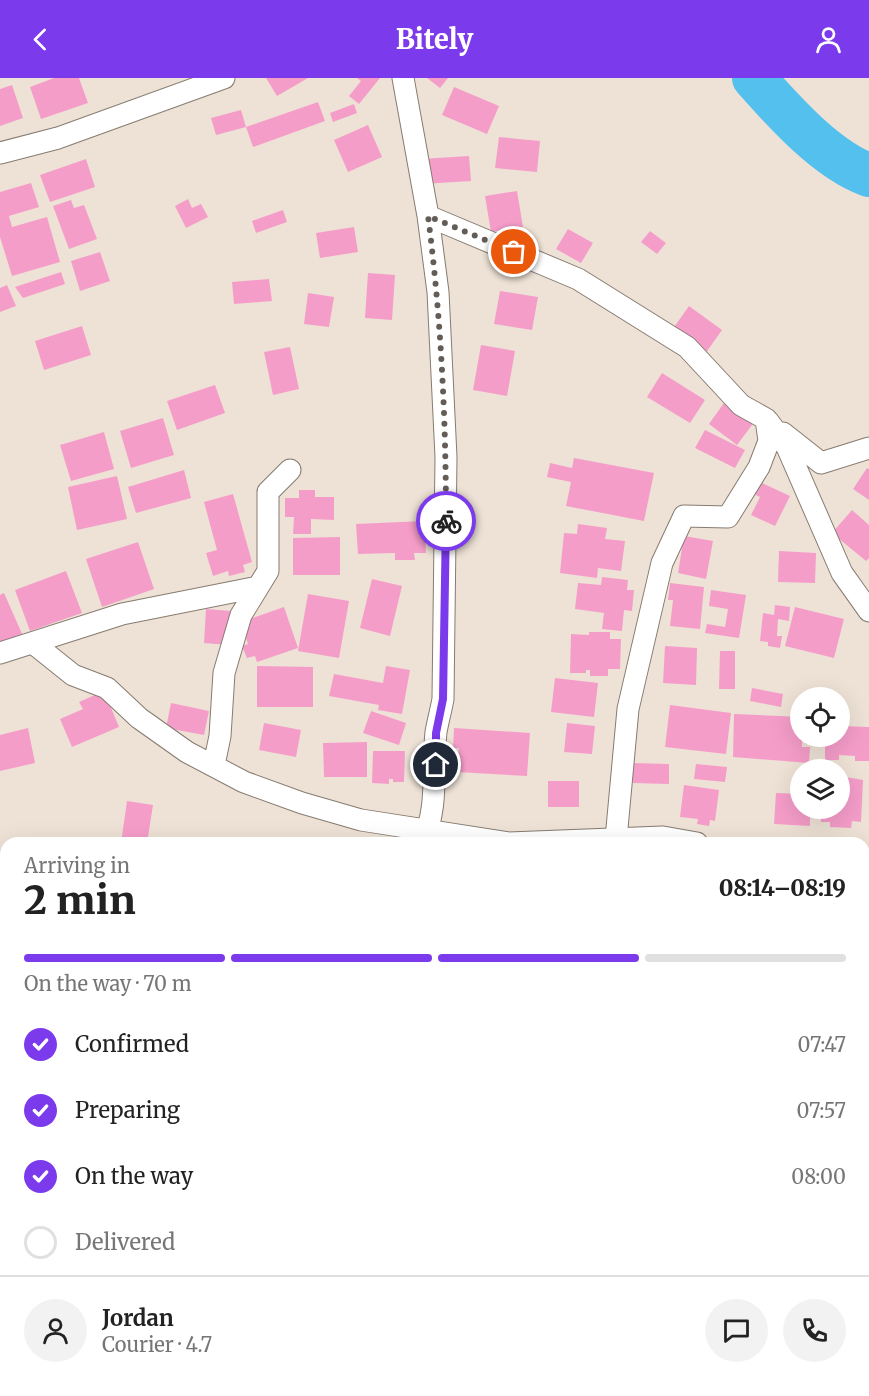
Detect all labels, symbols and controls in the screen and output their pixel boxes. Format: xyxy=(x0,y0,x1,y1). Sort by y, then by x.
text: Bitely xyxy=(396,22,473,56)
icon: back xyxy=(24,23,57,56)
icon: person xyxy=(812,23,845,56)
pin xyxy=(488,226,539,277)
icon: bag xyxy=(497,235,530,268)
courier xyxy=(416,491,476,551)
icon: bike xyxy=(430,505,463,538)
map controls xyxy=(790,687,850,819)
button: locate xyxy=(790,687,850,747)
pin xyxy=(410,739,461,790)
icon: home xyxy=(419,748,452,781)
button: layers xyxy=(790,759,850,819)
text: Arriving in xyxy=(24,853,130,878)
text: 08:14–08:19 xyxy=(719,874,846,902)
text: 2 min xyxy=(24,876,136,925)
text: On the way · 70 m xyxy=(24,971,192,996)
icon: check xyxy=(24,1028,57,1061)
text: Confirmed xyxy=(75,1030,189,1058)
text: 07:47 xyxy=(798,1032,846,1057)
icon: check xyxy=(24,1094,57,1127)
text: Preparing xyxy=(75,1096,180,1124)
text: 07:57 xyxy=(796,1098,846,1123)
icon: check xyxy=(24,1160,57,1193)
text: On the way xyxy=(75,1162,193,1190)
text: 08:00 xyxy=(791,1164,846,1189)
text: Delivered xyxy=(75,1228,175,1256)
button: person xyxy=(24,1299,87,1362)
button: chat xyxy=(705,1299,768,1362)
button: phone xyxy=(783,1299,846,1362)
text: Jordan xyxy=(102,1304,174,1332)
text: Courier · 4.7 xyxy=(102,1332,212,1357)

